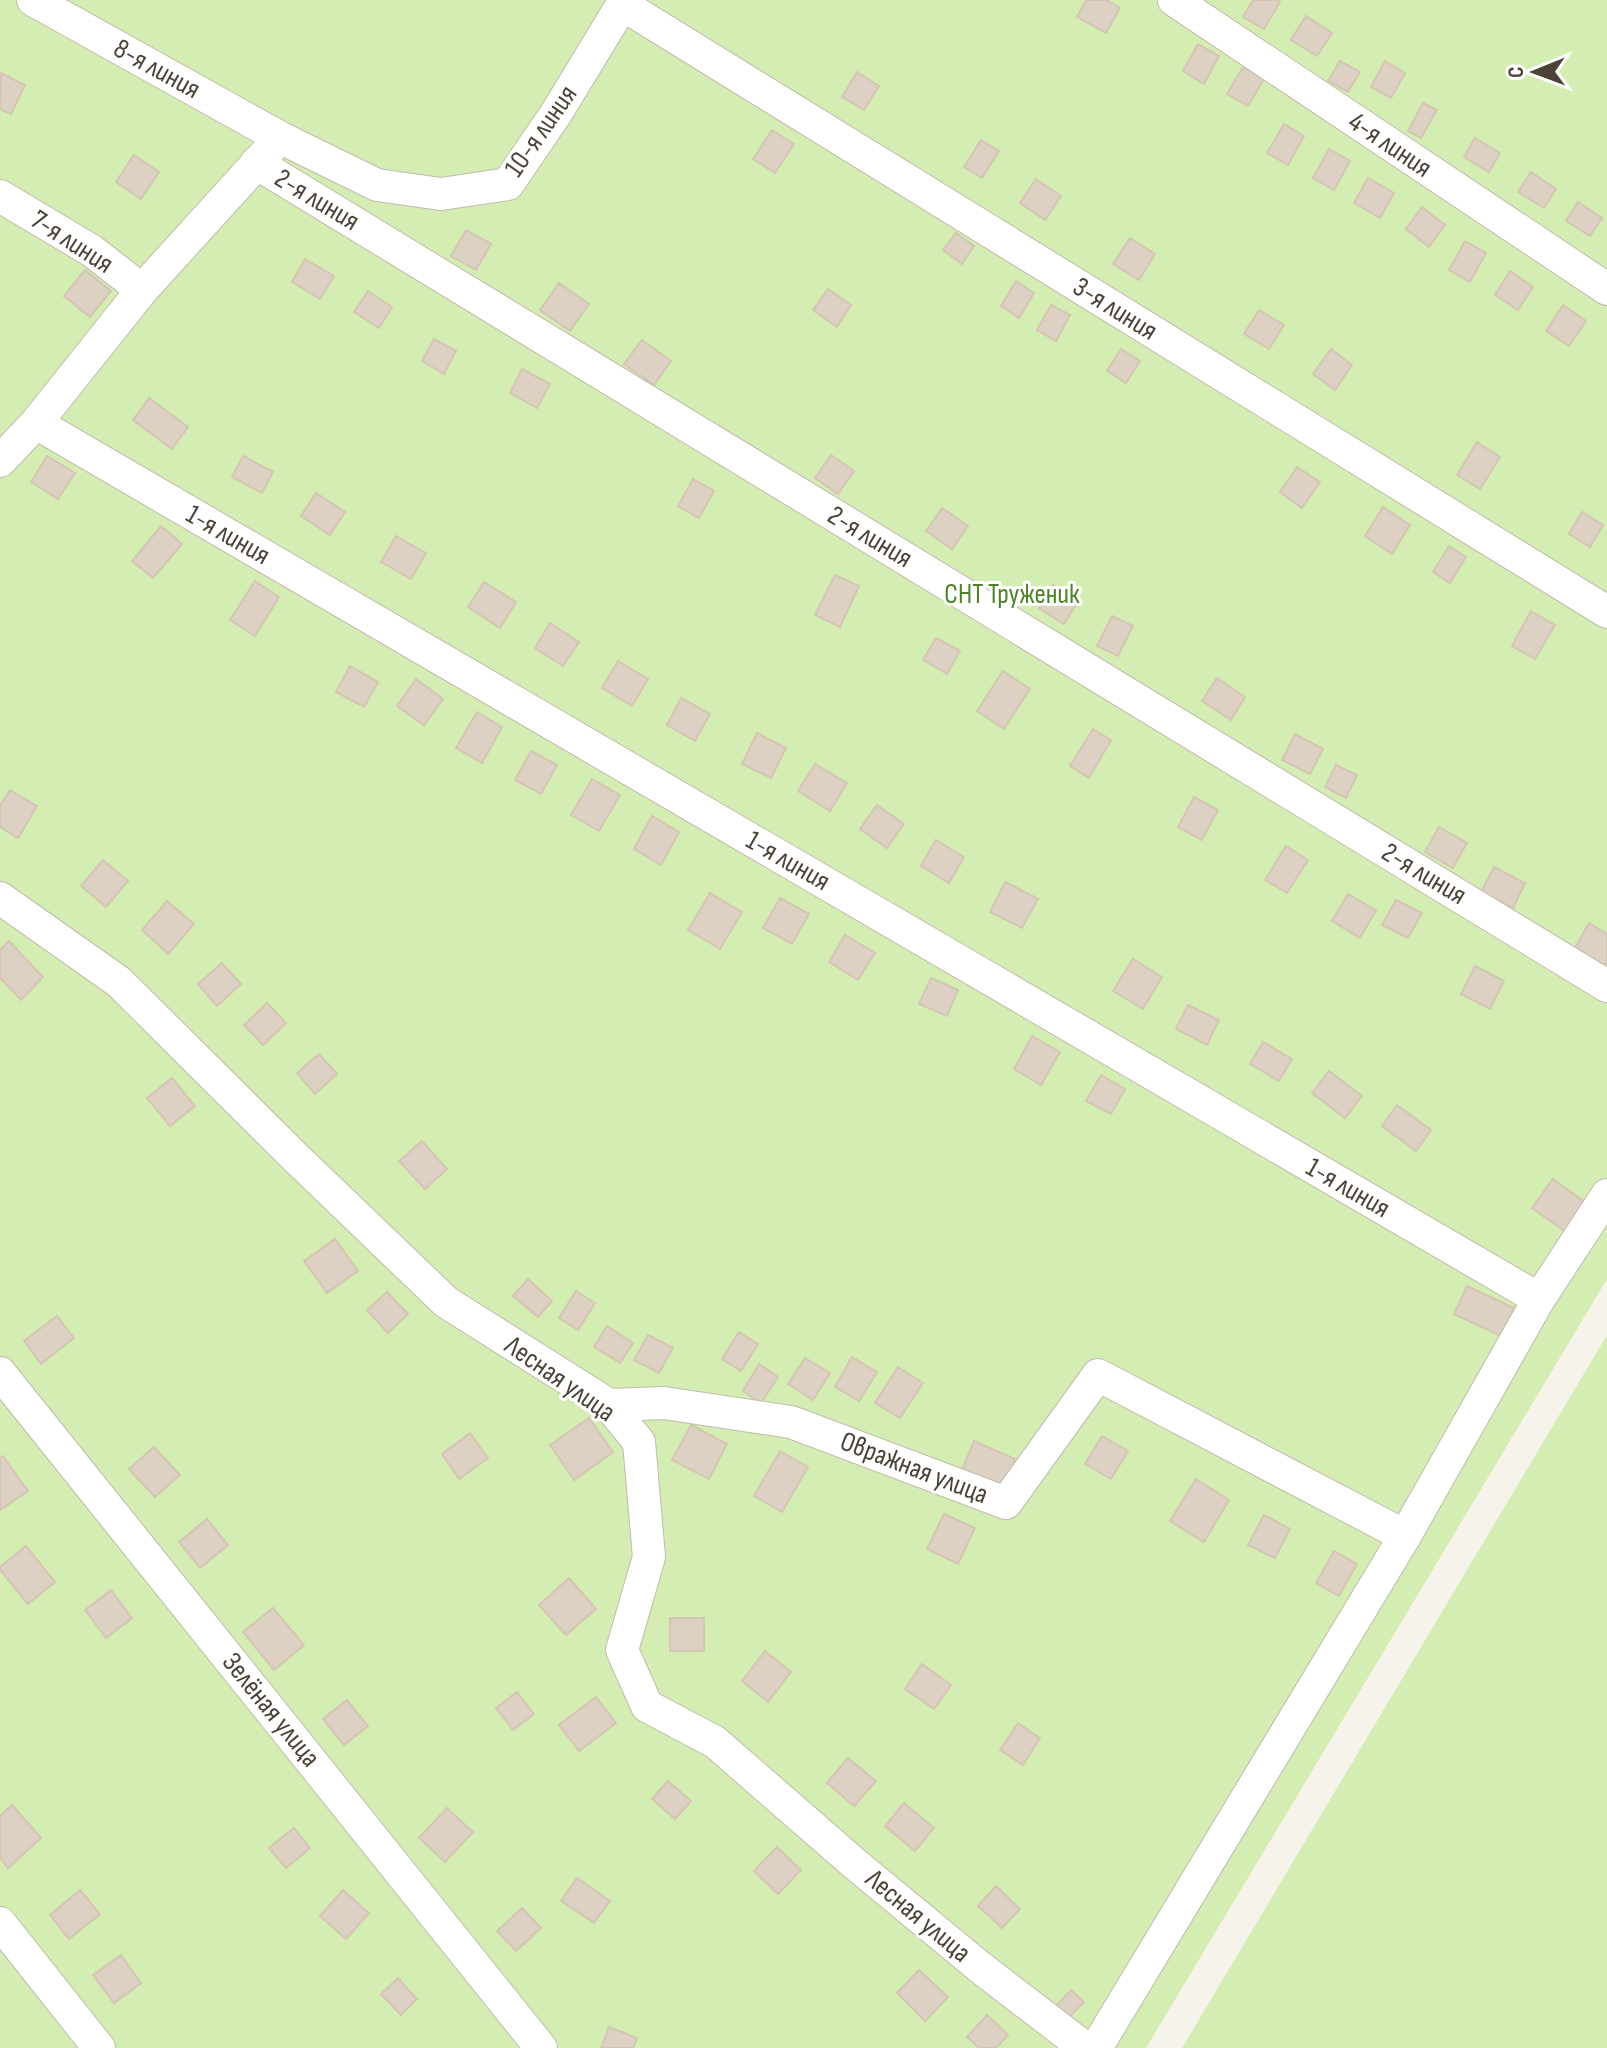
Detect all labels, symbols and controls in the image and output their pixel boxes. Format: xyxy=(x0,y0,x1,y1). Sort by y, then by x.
street label: 8-я линия xyxy=(108,32,206,106)
north arrow xyxy=(1495,32,1575,112)
text: С xyxy=(1503,66,1530,78)
street label: 10-я линия xyxy=(498,79,584,183)
street label: 4-я линия xyxy=(1342,105,1438,185)
street label: 2-я линия xyxy=(269,162,365,238)
street label: 7-я линия xyxy=(25,203,119,281)
street label: 3-я линия xyxy=(1067,270,1163,348)
street label: 1-я линия xyxy=(180,498,276,572)
street label: 2-я линия xyxy=(822,499,918,575)
park label: СНТ Труженик xyxy=(944,578,1080,611)
street label: 1-я линия xyxy=(740,824,836,898)
street label: 2-я линия xyxy=(1376,836,1472,912)
street label: 1-я линия xyxy=(1300,1151,1396,1225)
street label: Лесная улица xyxy=(498,1328,621,1429)
street label: Овражная улица xyxy=(836,1425,992,1511)
street label: Зелёная улица xyxy=(215,1646,327,1774)
street label: Лесная улица xyxy=(858,1862,977,1969)

